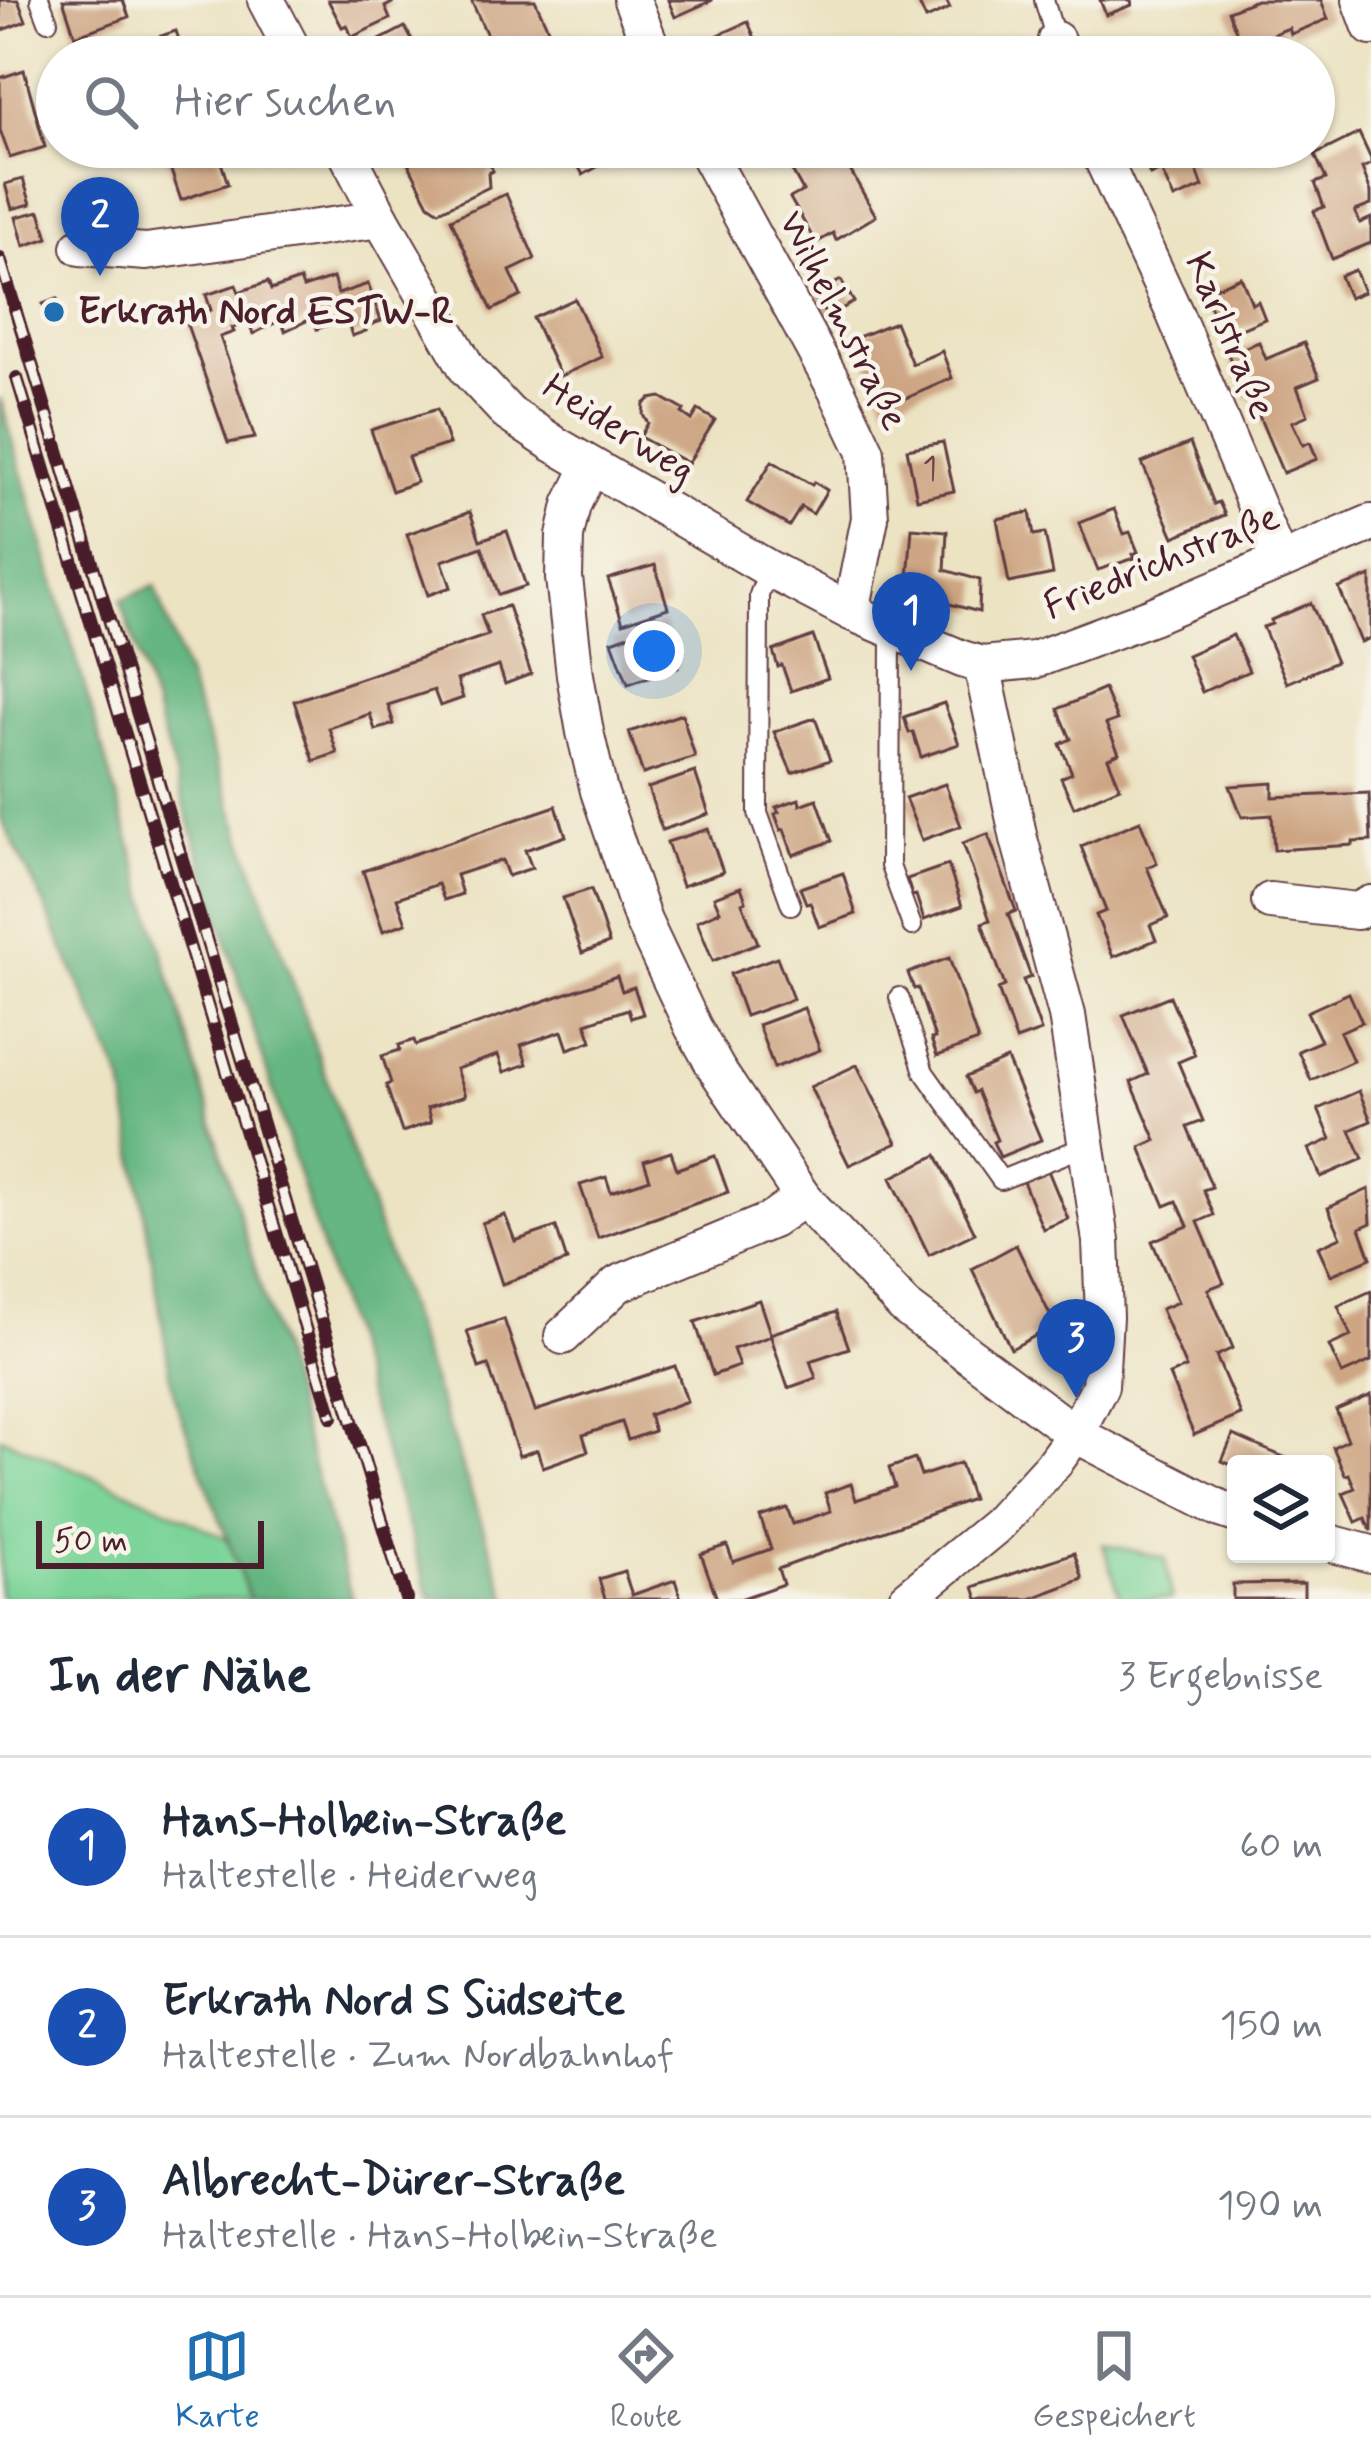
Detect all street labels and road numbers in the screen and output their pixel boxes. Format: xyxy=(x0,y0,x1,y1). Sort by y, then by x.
street label: Wilhelmstraße xyxy=(765,203,919,439)
street label: Karlstraße xyxy=(1171,245,1287,427)
street label: Heiderweg xyxy=(532,363,704,497)
street label: Friedrichstraße xyxy=(1037,493,1287,633)

